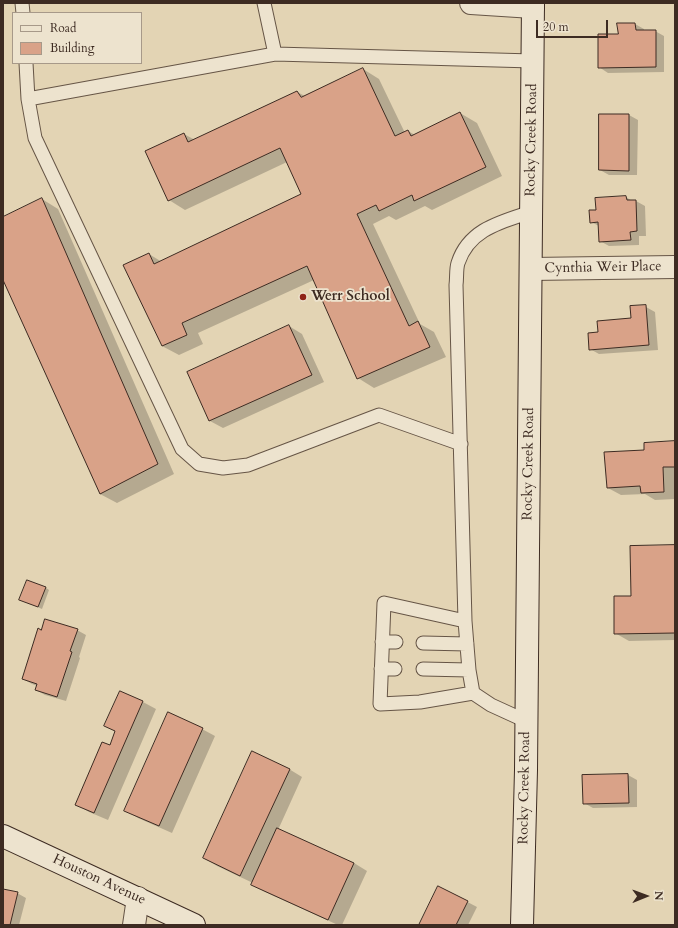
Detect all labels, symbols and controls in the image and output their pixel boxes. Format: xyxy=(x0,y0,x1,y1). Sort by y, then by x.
legend xyxy=(12,12,142,64)
scale bar xyxy=(538,12,610,38)
text: 20 m xyxy=(543,19,569,35)
text: Road xyxy=(50,20,76,36)
text: Building xyxy=(50,40,94,56)
street label: Rocky Creek Road xyxy=(523,83,541,197)
street label: Cynthia Weir Place xyxy=(544,259,662,277)
place label: Werr School xyxy=(311,289,390,305)
marker: Werr School xyxy=(298,292,308,302)
street label: Rocky Creek Road xyxy=(520,407,538,521)
street label: Rocky Creek Road xyxy=(516,731,534,845)
street label: Houston Avenue xyxy=(50,851,148,909)
north arrow xyxy=(626,876,666,916)
text: N xyxy=(651,891,666,901)

